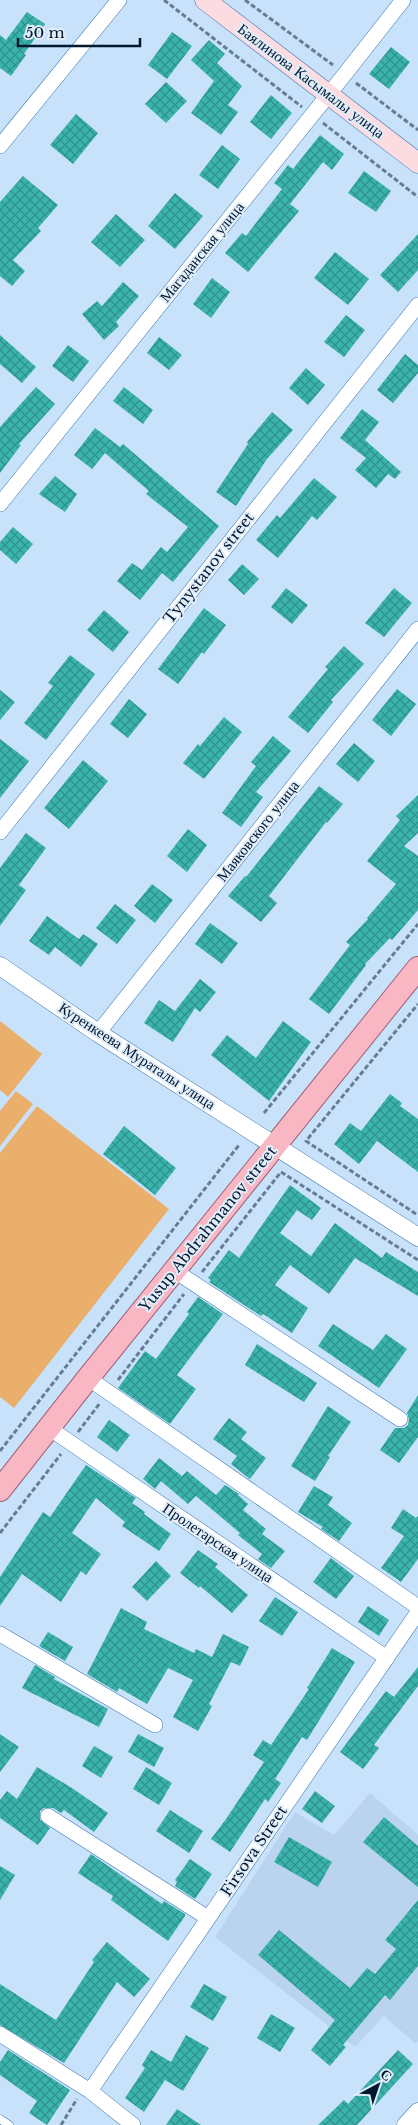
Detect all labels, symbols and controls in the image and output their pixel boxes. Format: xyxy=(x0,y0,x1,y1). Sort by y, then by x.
scale bar xyxy=(18,15,140,47)
street label: Баялинова Касымалы улица xyxy=(234,19,389,142)
text: 50 m xyxy=(25,23,65,42)
street label: Магаданская улица xyxy=(155,197,248,306)
street label: Tynystanov street xyxy=(159,508,258,627)
street label: Маяковского улица xyxy=(212,776,303,885)
street label: Куренкеева Мураталы улица xyxy=(55,998,220,1114)
street label: Yusup Abdrahmanov street xyxy=(134,1142,281,1316)
street label: Пролетарская улица xyxy=(159,1499,277,1587)
street label: Firsova Street xyxy=(216,1802,291,1900)
north arrow xyxy=(353,2060,403,2110)
text: С xyxy=(377,2065,396,2085)

